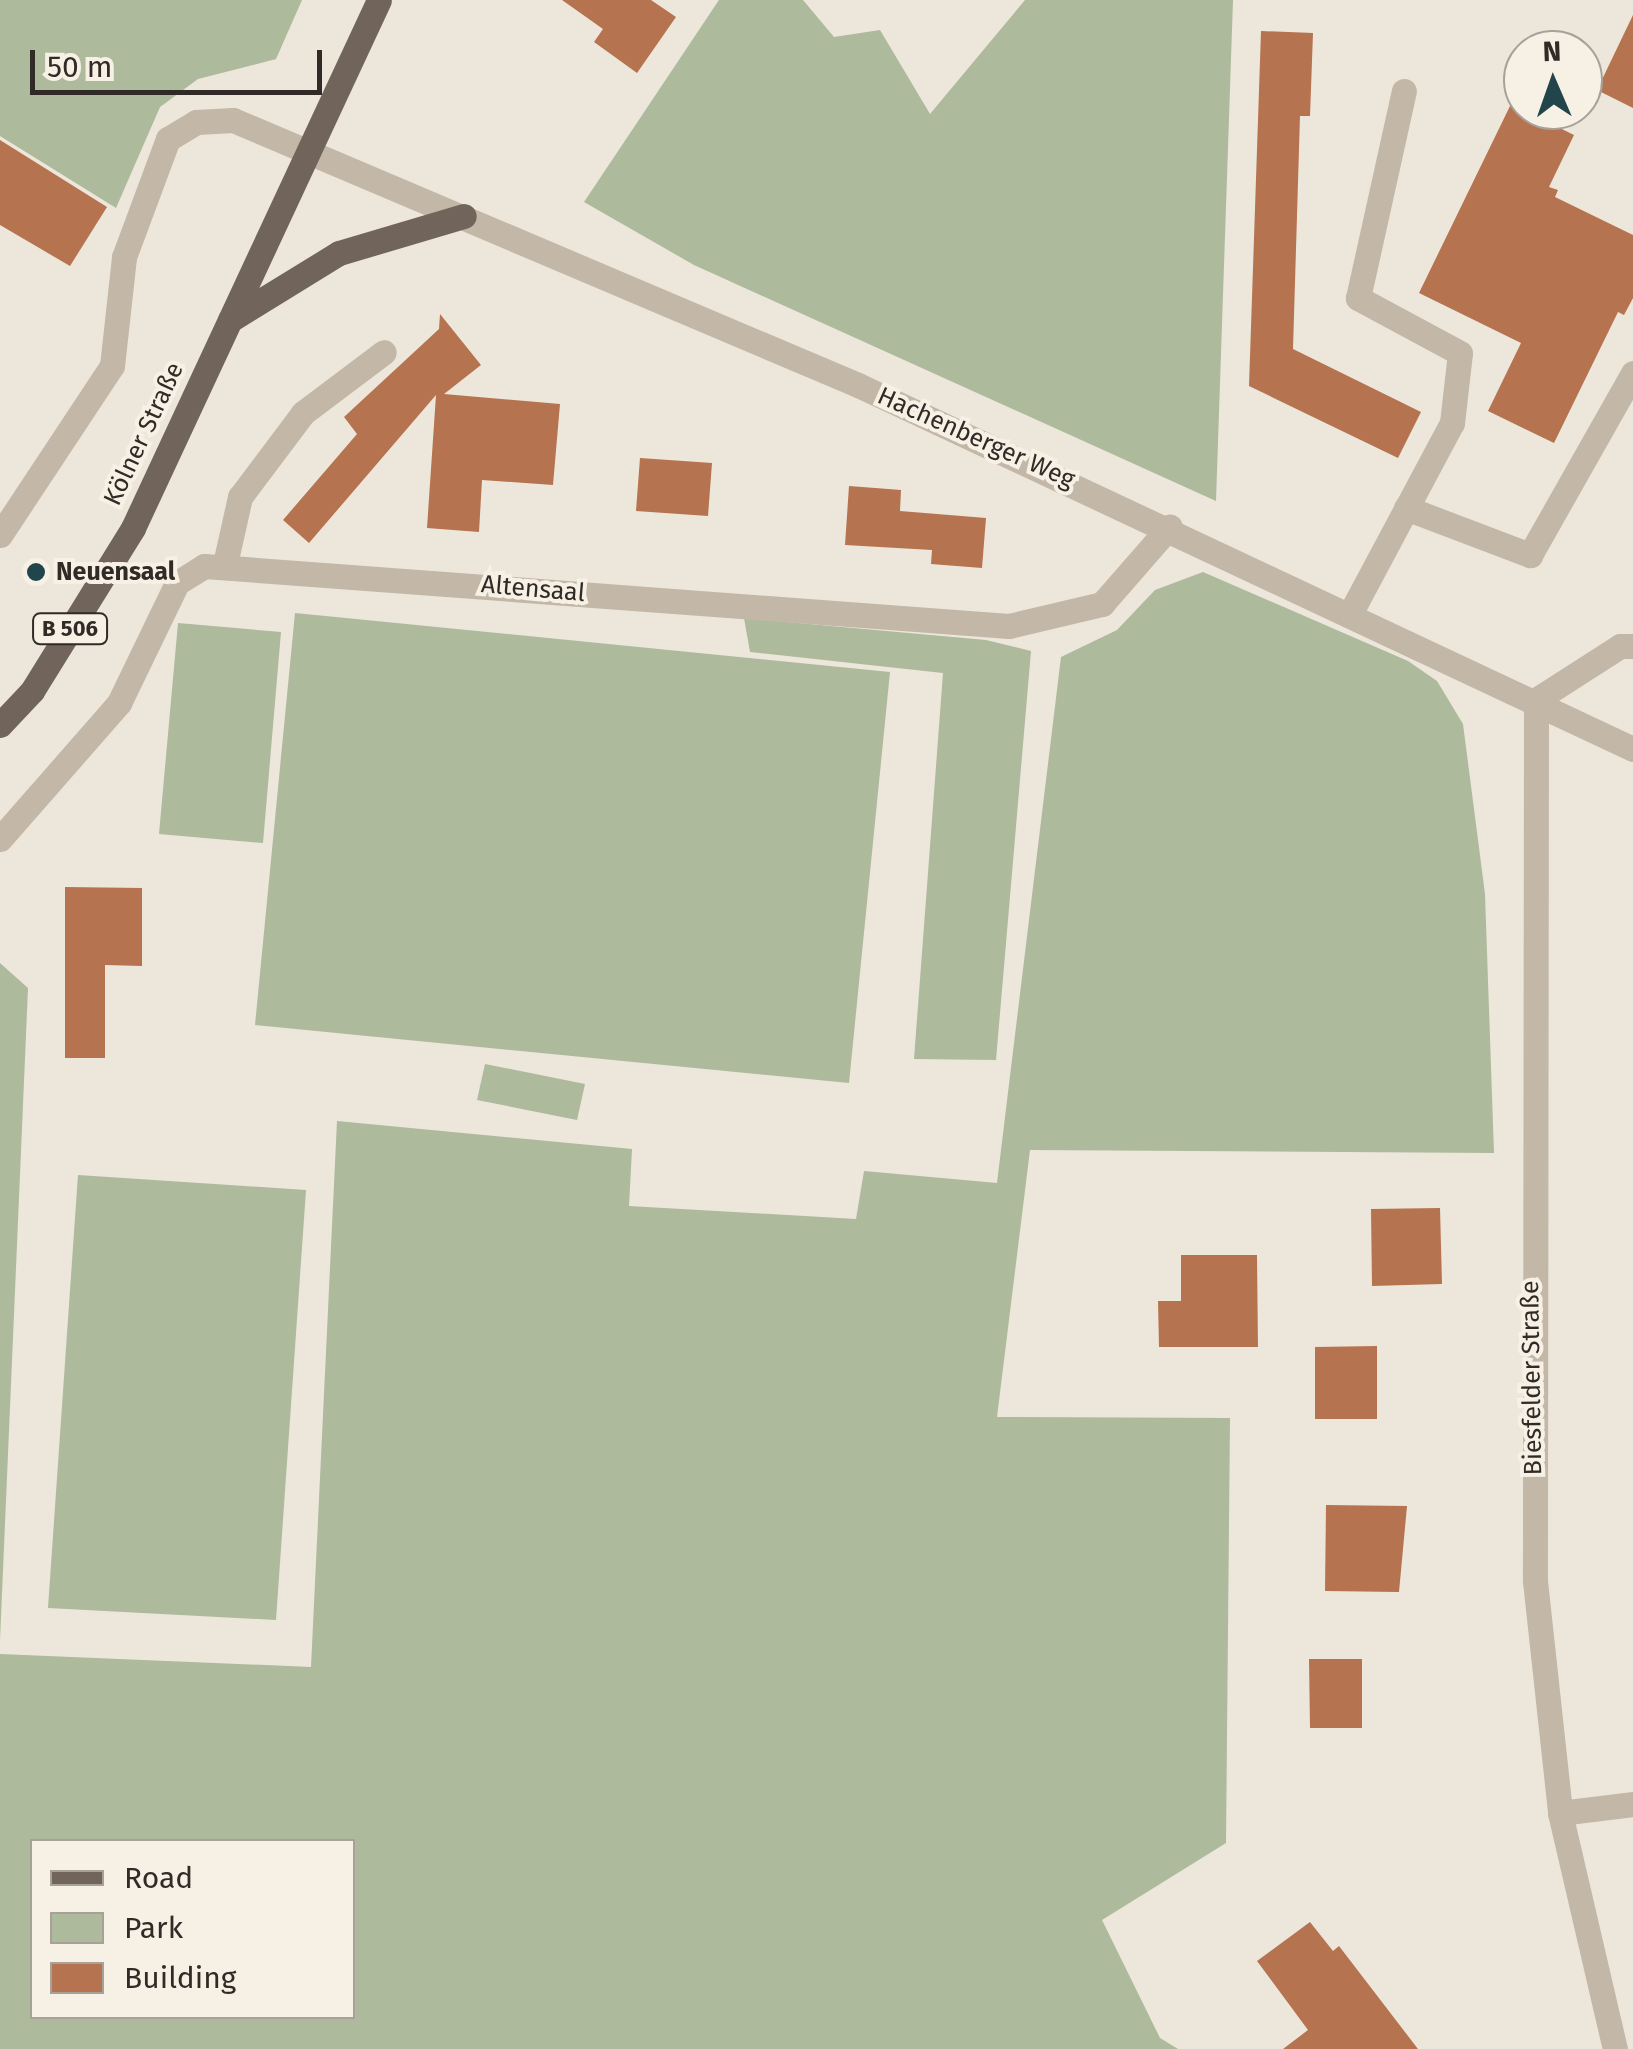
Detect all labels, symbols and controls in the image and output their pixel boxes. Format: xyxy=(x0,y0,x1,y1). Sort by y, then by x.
scale bar xyxy=(35,30,328,92)
north arrow xyxy=(1503,30,1603,130)
text: N xyxy=(1542,35,1562,68)
text: 50 m xyxy=(47,49,112,85)
street label: Kölner Straße xyxy=(98,358,190,510)
street label: Hachenberger Weg xyxy=(873,381,1079,495)
place label: Neuensaal xyxy=(56,557,175,587)
marker: Neuensaal xyxy=(25,561,47,583)
street label: Altensaal xyxy=(480,570,586,608)
road number: B 506 xyxy=(30,612,110,646)
street label: Biesfelder Straße xyxy=(1515,1280,1549,1476)
legend xyxy=(30,1839,355,2019)
text: Road xyxy=(124,1860,193,1896)
text: Park xyxy=(124,1910,183,1946)
text: Building xyxy=(124,1960,236,1996)

